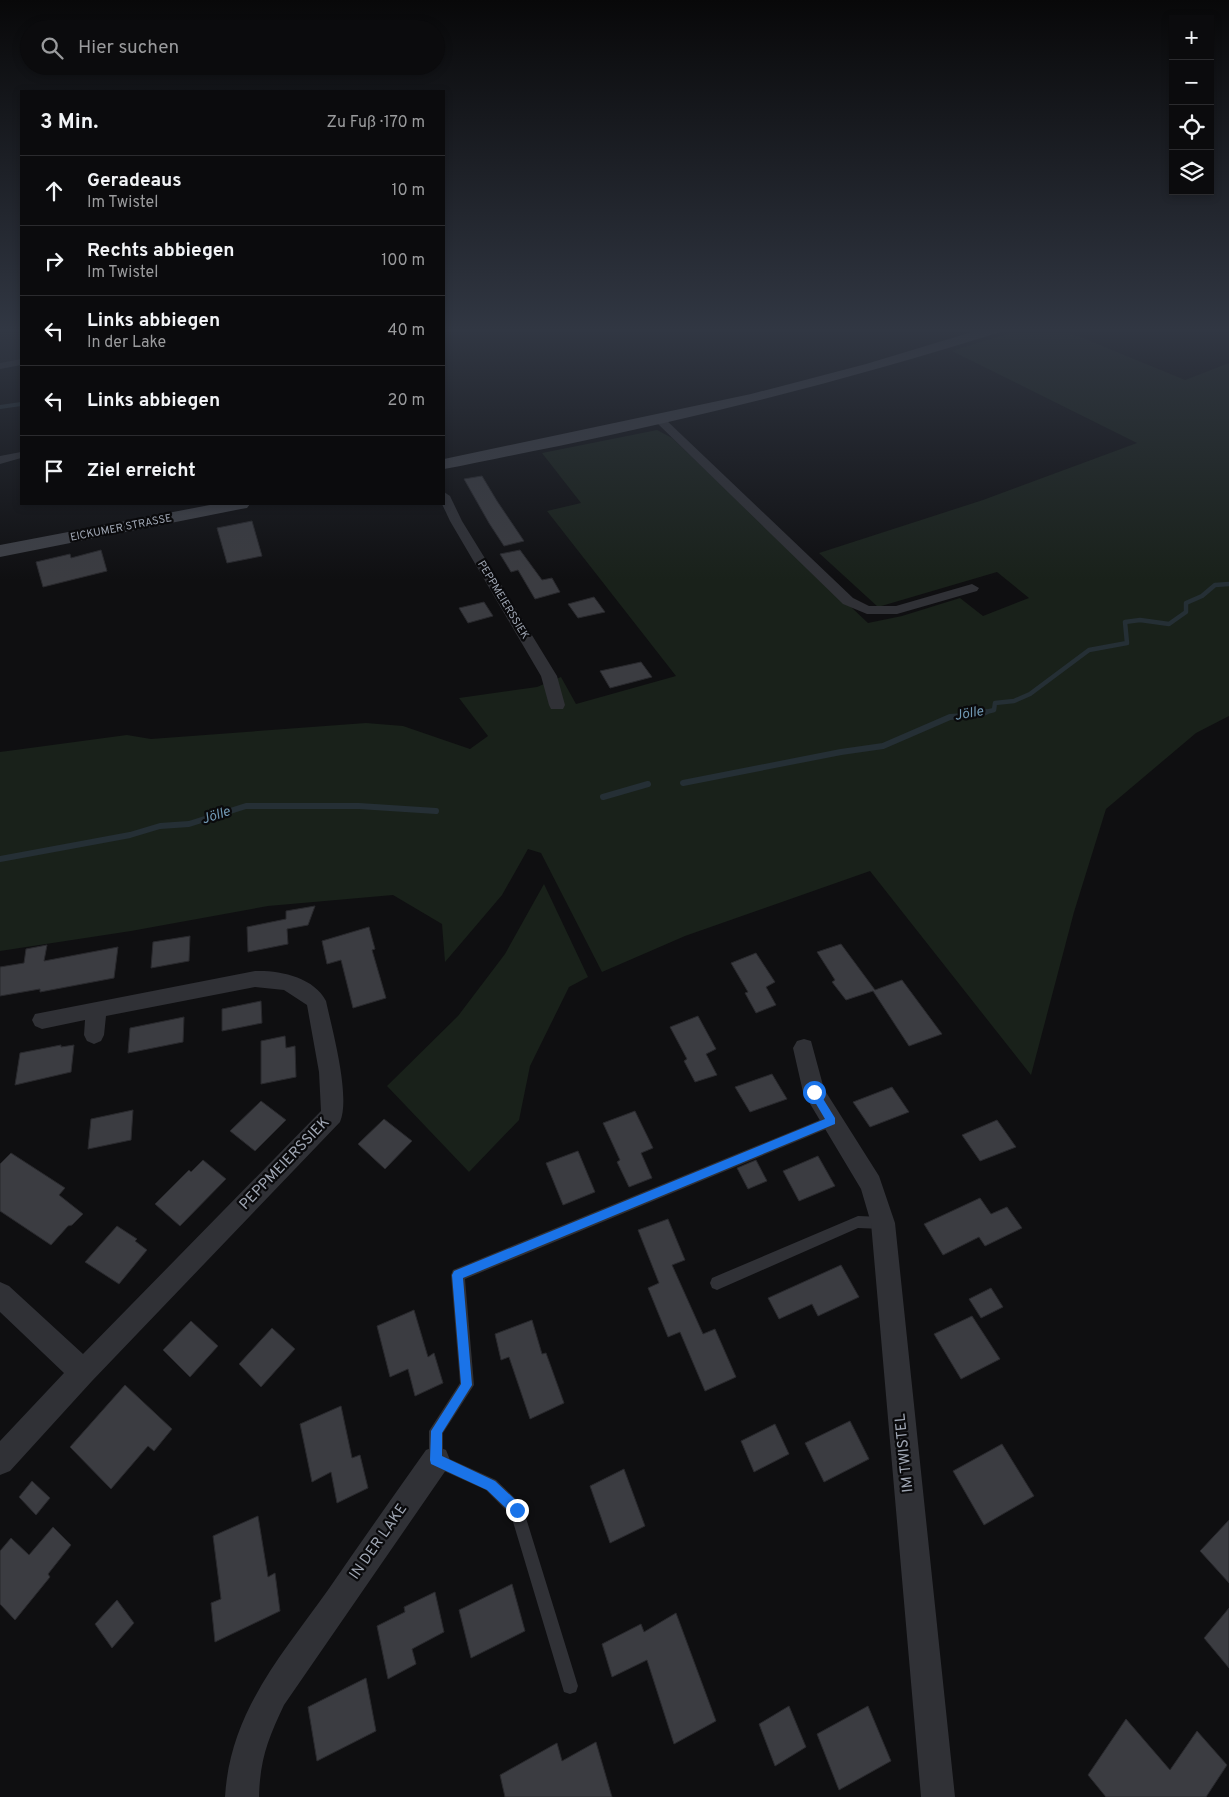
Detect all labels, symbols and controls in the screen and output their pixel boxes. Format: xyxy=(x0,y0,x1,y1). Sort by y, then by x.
map controls xyxy=(1169,15,1214,195)
button: + xyxy=(1169,15,1214,60)
search box xyxy=(20,20,445,75)
icon: search xyxy=(38,34,66,62)
text: Hier suchen xyxy=(78,36,179,60)
button: − xyxy=(1169,60,1214,105)
button: locate xyxy=(1169,105,1214,150)
text: 3 Min. xyxy=(40,109,98,136)
text: Zu Fuß · 170 m xyxy=(327,113,425,133)
button: layers xyxy=(1169,150,1214,195)
text: Geradeaus xyxy=(87,169,182,193)
icon: ahead xyxy=(40,177,68,205)
text: 10 m xyxy=(391,181,425,201)
text: Im Twistel xyxy=(87,193,158,213)
text: Rechts abbiegen xyxy=(87,239,235,263)
icon: right xyxy=(40,247,68,275)
text: 100 m xyxy=(381,251,425,271)
text: Im Twistel xyxy=(87,263,158,283)
text: Links abbiegen xyxy=(87,309,220,333)
icon: left xyxy=(40,317,68,345)
text: 40 m xyxy=(387,321,425,341)
text: In der Lake xyxy=(87,333,166,353)
icon: left xyxy=(40,387,68,415)
text: Links abbiegen xyxy=(87,389,220,413)
text: 20 m xyxy=(388,391,425,411)
icon: arrive xyxy=(40,457,68,485)
text: Ziel erreicht xyxy=(87,459,196,483)
street label: EICKUMER STRASSE xyxy=(69,511,173,545)
street label: PEPPMEIERSSIEK xyxy=(474,558,532,642)
water label: Jölle xyxy=(953,703,986,725)
water label: Jölle xyxy=(200,803,233,829)
route start xyxy=(803,1081,826,1104)
street label: PEPPMEIERSSIEK xyxy=(236,1114,334,1214)
street label: IM TWISTEL xyxy=(891,1413,919,1493)
route end xyxy=(506,1499,529,1522)
street label: IN DER LAKE xyxy=(346,1500,412,1584)

